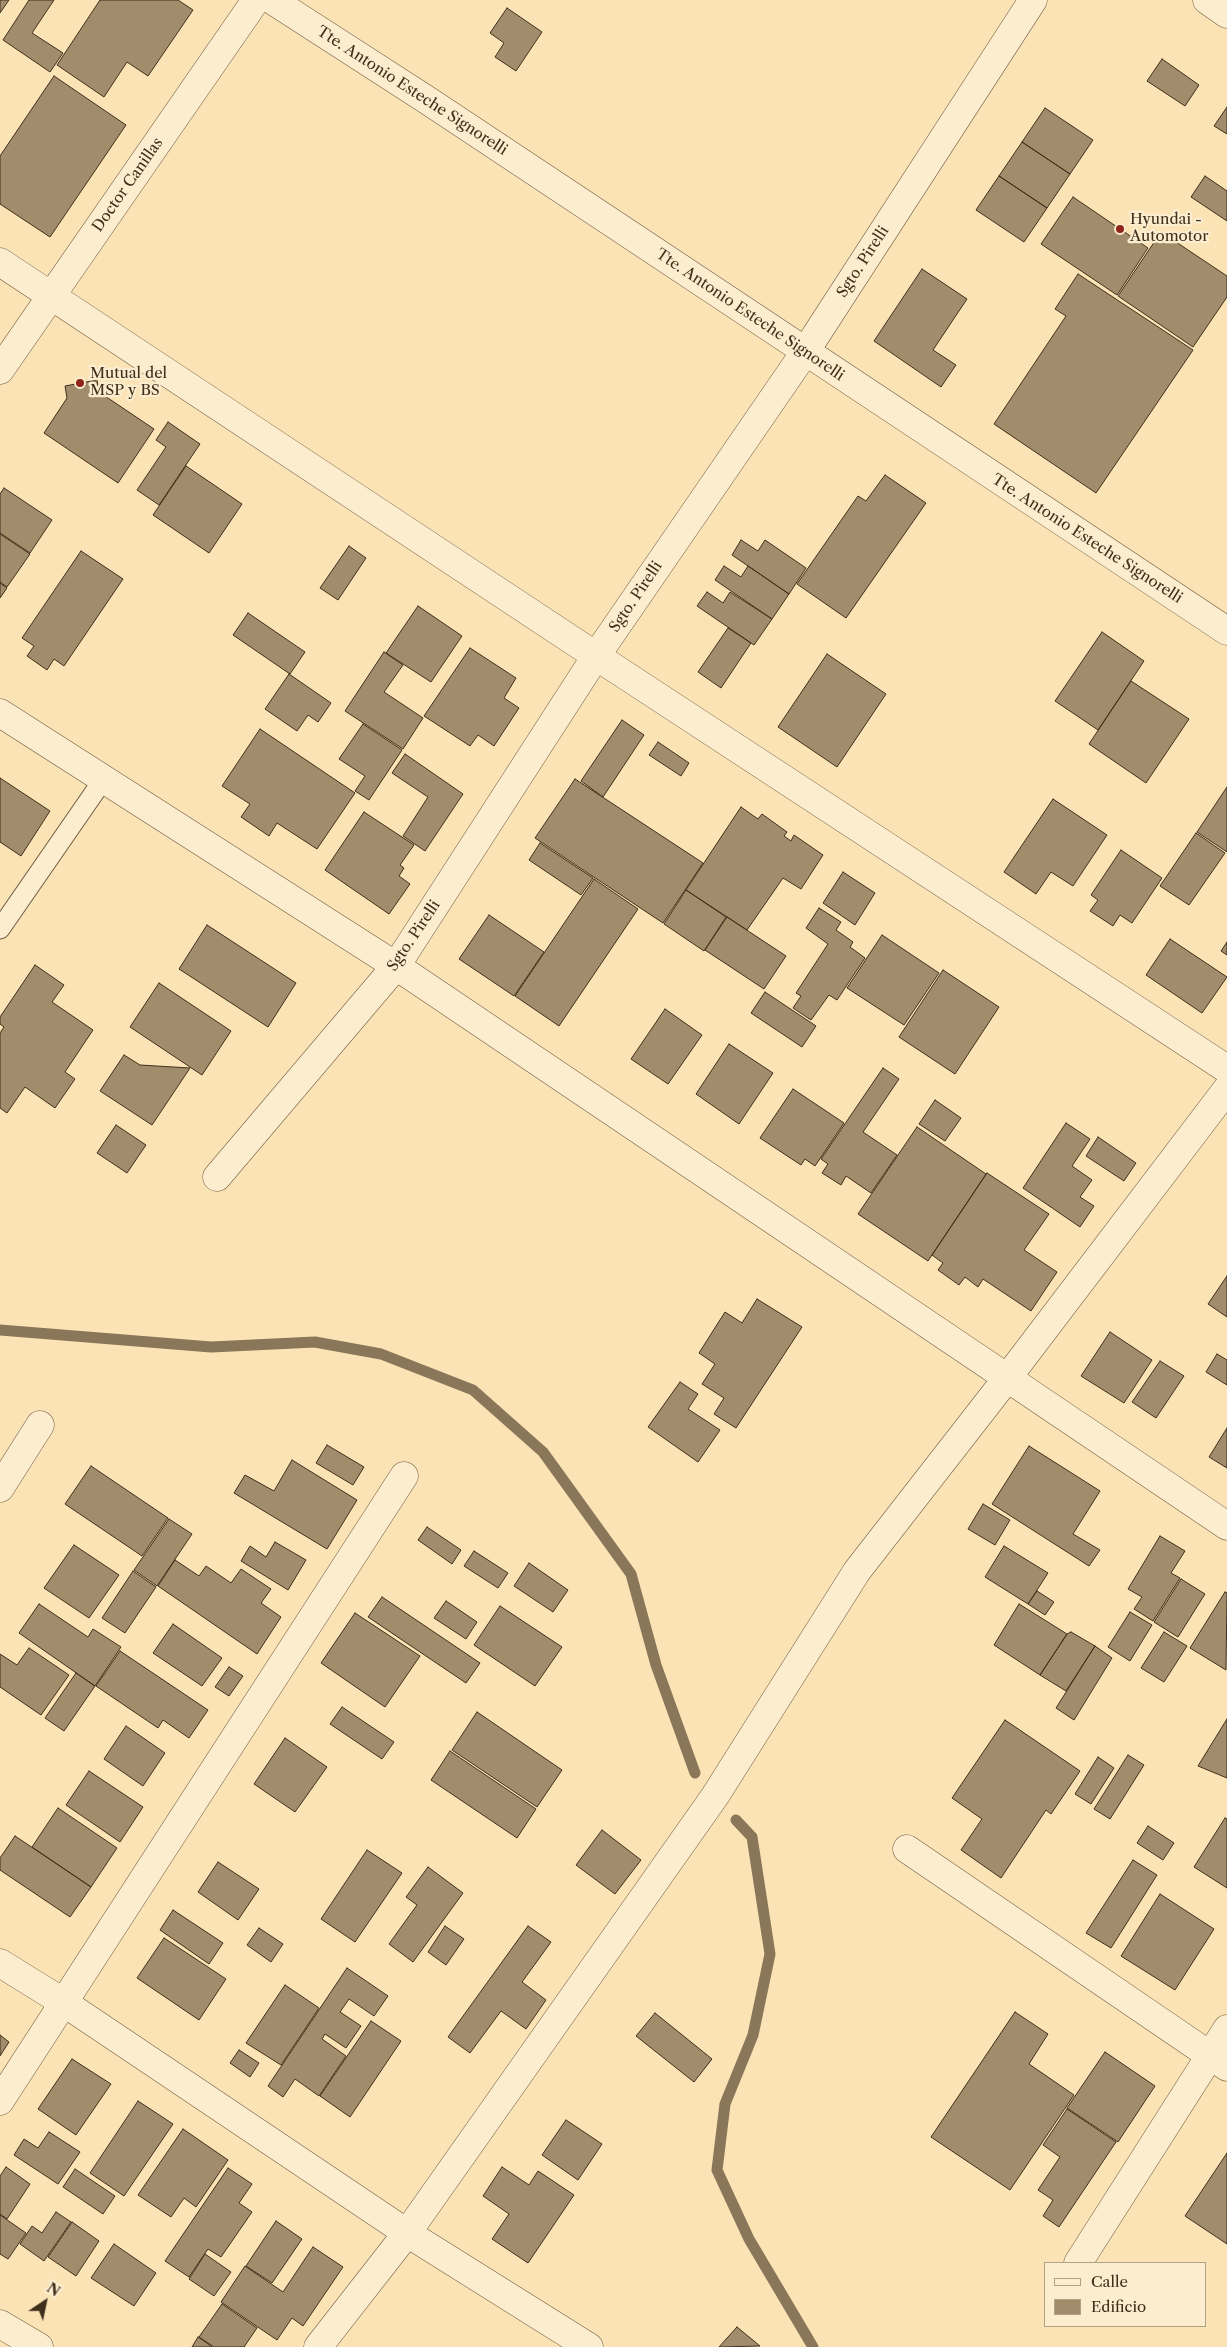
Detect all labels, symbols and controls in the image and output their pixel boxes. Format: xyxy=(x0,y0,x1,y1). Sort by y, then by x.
street label: Tte. Antonio Esteche Signorelli xyxy=(313,23,511,159)
street label: Doctor Canillas xyxy=(89,134,167,236)
place label: Hyundai - Automotor xyxy=(1130,211,1209,246)
street label: Sgto. Pirelli xyxy=(833,223,893,301)
marker: Hyundai - Automotor xyxy=(1114,223,1126,235)
street label: Tte. Antonio Esteche Signorelli xyxy=(652,245,848,385)
place label: Mutual del MSP y BS xyxy=(90,365,167,400)
marker: Mutual del MSP y BS xyxy=(74,377,86,389)
street label: Tte. Antonio Esteche Signorelli xyxy=(988,471,1186,607)
street label: Sgto. Pirelli xyxy=(606,558,666,636)
street label: Sgto. Pirelli xyxy=(384,897,444,975)
legend xyxy=(1044,2262,1207,2327)
text: Calle xyxy=(1091,2272,1128,2291)
north arrow xyxy=(20,2277,70,2327)
text: N xyxy=(43,2279,63,2300)
text: Edificio xyxy=(1091,2297,1146,2316)

